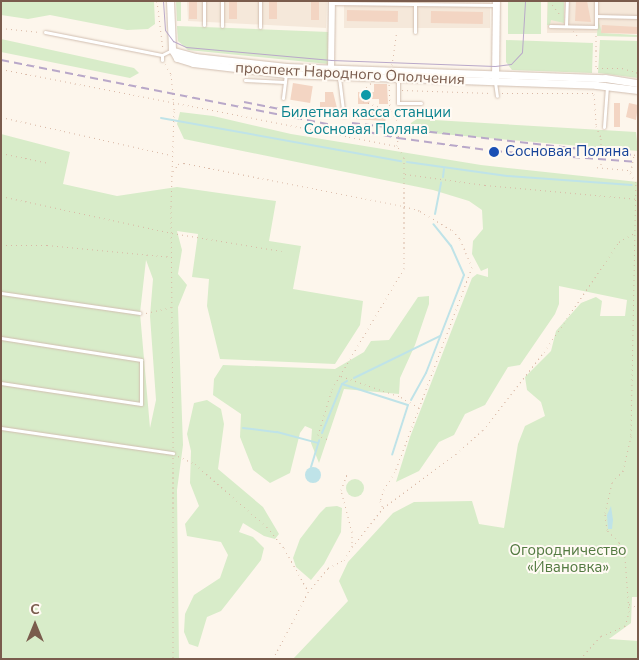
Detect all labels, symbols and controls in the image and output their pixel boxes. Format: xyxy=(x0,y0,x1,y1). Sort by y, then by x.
street label: проспект Народного Ополчения xyxy=(235,59,465,89)
marker: Билетная касса станции Сосновая Поляна xyxy=(360,89,372,101)
place label: Билетная касса станции Сосновая Поляна xyxy=(281,103,451,138)
place label: Сосновая Поляна xyxy=(505,143,629,161)
marker: Сосновая Поляна xyxy=(487,145,501,159)
park label: Огородничество «Ивановка» xyxy=(509,541,627,576)
north arrow xyxy=(10,600,60,650)
text: С xyxy=(30,600,40,619)

